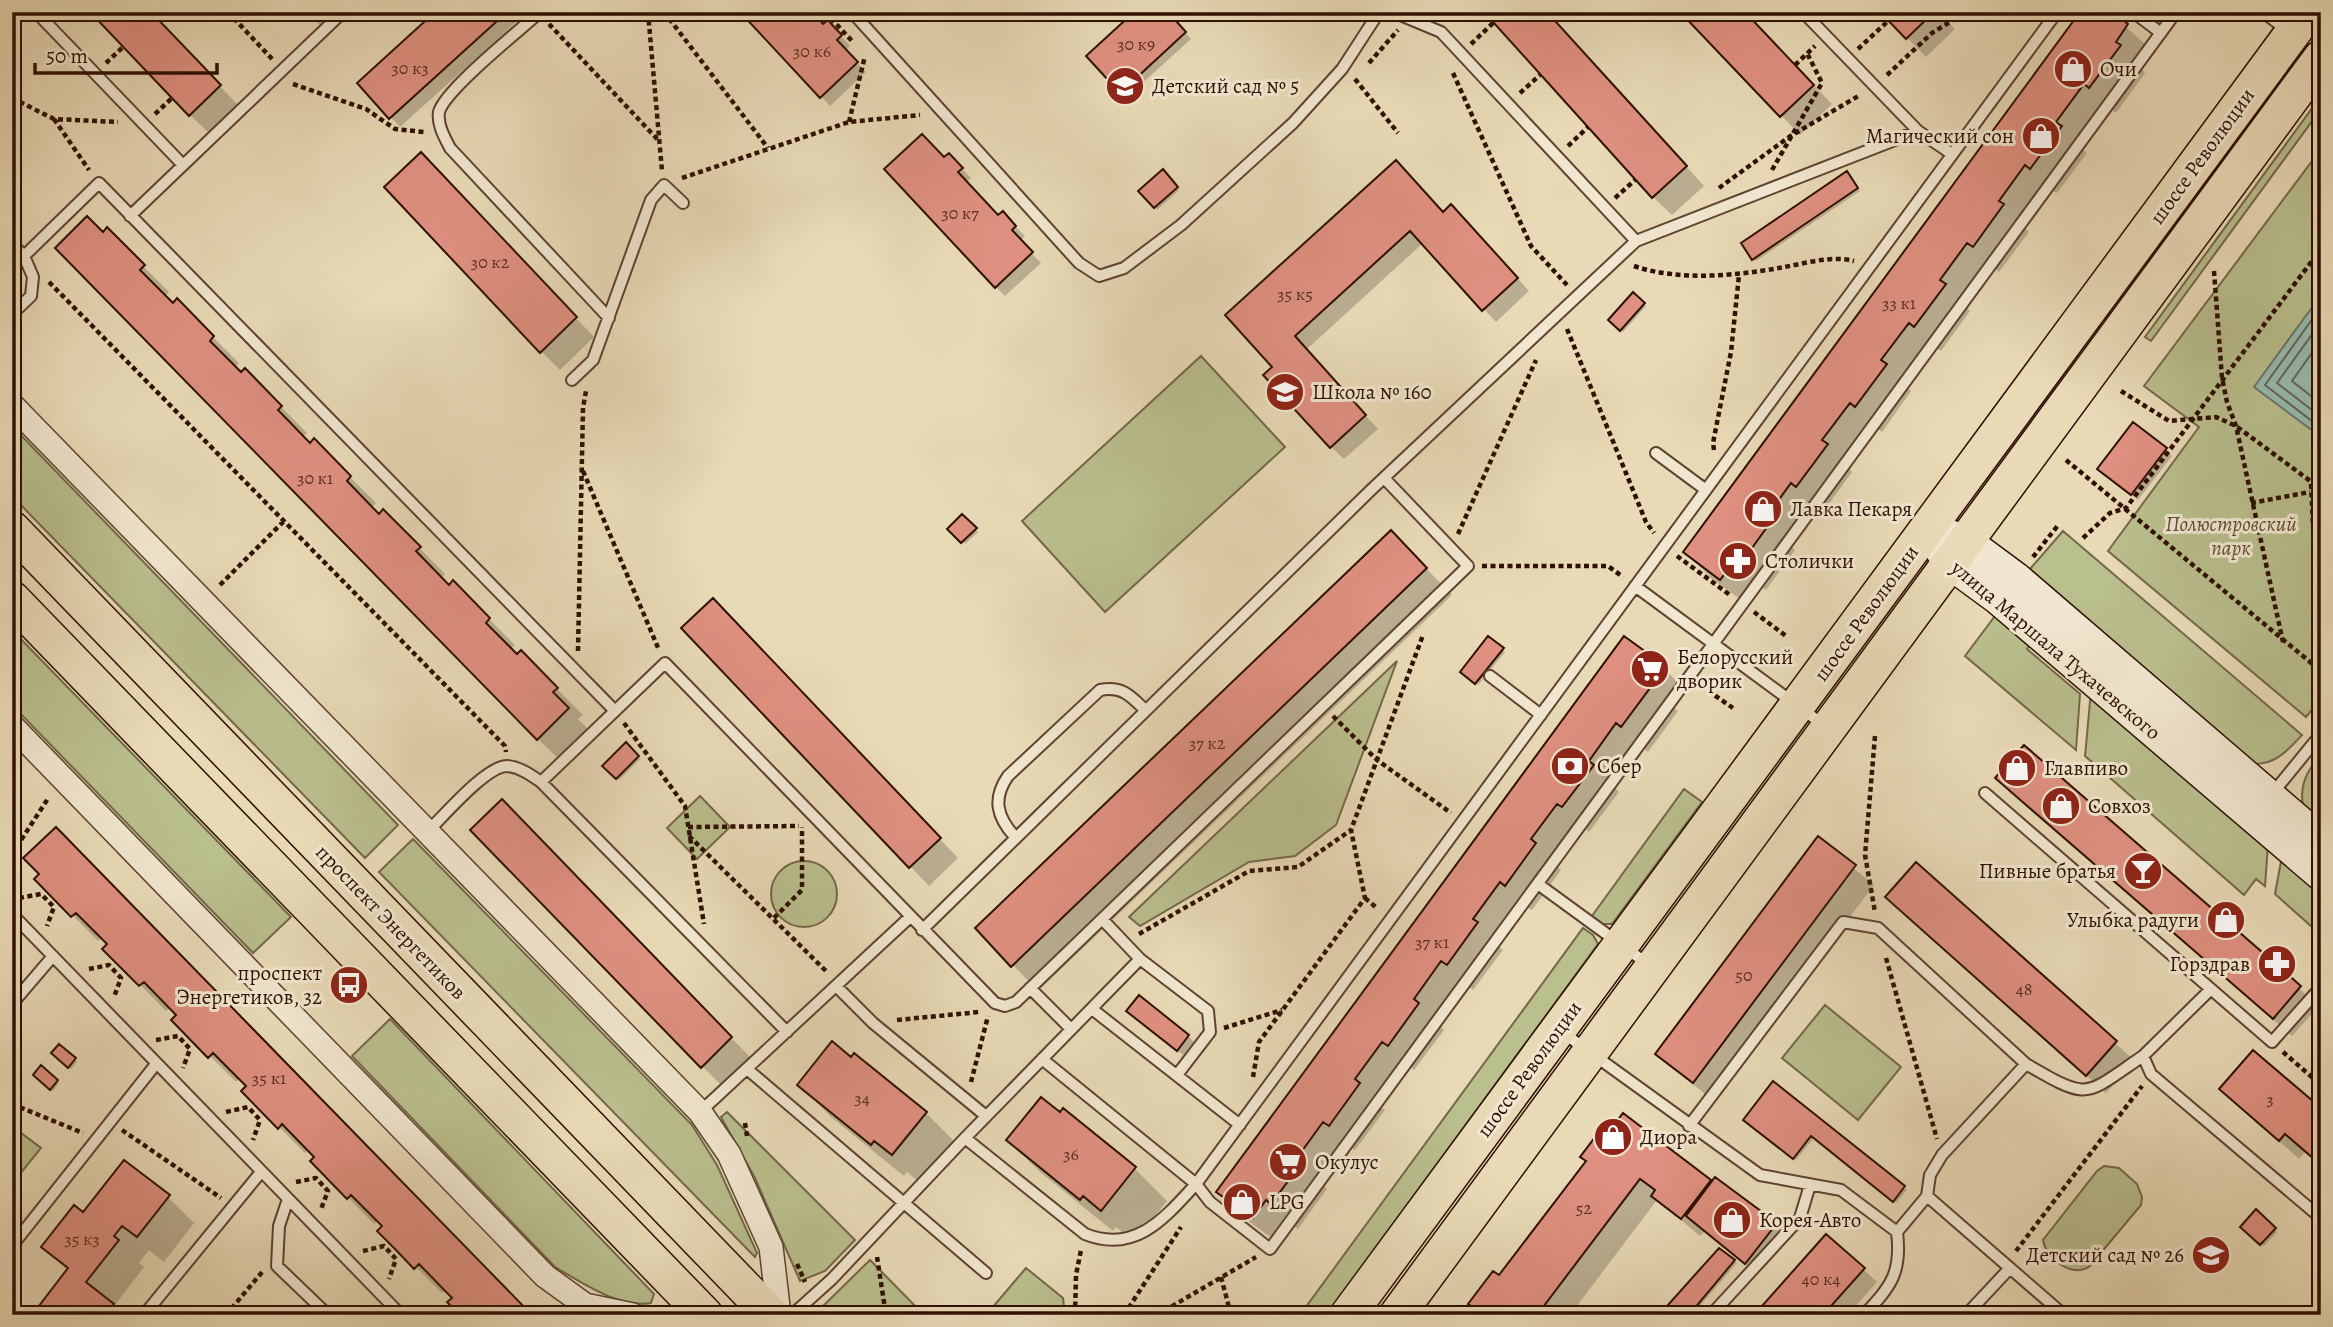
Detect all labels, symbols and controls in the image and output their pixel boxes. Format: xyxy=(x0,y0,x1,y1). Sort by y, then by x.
scale bar xyxy=(35,32,217,76)
house number: 30 к9 xyxy=(1117,32,1155,56)
house number: 30 к6 xyxy=(793,39,831,63)
text: 50 m xyxy=(46,42,88,70)
shop icon: Очи xyxy=(2052,48,2094,90)
place label: Очи xyxy=(2100,55,2137,83)
house number: 30 к3 xyxy=(391,56,429,80)
school or university icon: Детский сад № 5 xyxy=(1104,65,1146,107)
place label: Детский сад № 5 xyxy=(1152,72,1299,100)
street label: шоссе Революции xyxy=(2143,82,2261,230)
shop icon: Магический сон xyxy=(2020,115,2062,157)
place label: Магический сон xyxy=(1866,122,2014,150)
house number: 30 к7 xyxy=(941,201,979,225)
house number: 30 к2 xyxy=(471,250,510,274)
house number: 35 к5 xyxy=(1277,282,1313,306)
house number: 33 к1 xyxy=(1882,291,1916,315)
school or university icon: Школа № 160 xyxy=(1264,371,1306,413)
place label: Школа № 160 xyxy=(1312,378,1432,406)
house number: 30 к1 xyxy=(297,466,333,490)
shop icon: Лавка Пекаря xyxy=(1742,488,1784,530)
place label: Лавка Пекаря xyxy=(1790,495,1912,523)
park label: Полюстровский парк xyxy=(2165,510,2297,562)
street label: шоссе Революции xyxy=(1807,539,1925,687)
pharmacy icon: Столички xyxy=(1717,540,1759,582)
place label: Столички xyxy=(1765,547,1854,575)
street label: улица Маршала Тухачевского xyxy=(1944,553,2167,746)
place label: Белорусский дворик xyxy=(1676,643,1793,695)
supermarket icon: Белорусский дворик xyxy=(1629,648,1671,690)
house number: 37 к2 xyxy=(1189,731,1226,755)
bank icon: Сбер xyxy=(1549,745,1591,787)
shop icon: Главпиво xyxy=(1996,747,2038,789)
place label: Сбер xyxy=(1597,752,1642,780)
place label: Главпиво xyxy=(2044,754,2128,782)
shop icon: Совхоз xyxy=(2040,785,2082,827)
place label: Совхоз xyxy=(2088,792,2151,820)
street label: проспект Энергетиков xyxy=(310,838,472,1006)
bar icon: Пивные братья xyxy=(2122,850,2164,892)
place label: Пивные братья xyxy=(1979,857,2116,885)
shop icon: Улыбка радуги xyxy=(2205,899,2247,941)
place label: Улыбка радуги xyxy=(2067,906,2199,934)
house number: 37 к1 xyxy=(1415,930,1449,954)
pharmacy icon: Горздрав xyxy=(2256,943,2298,985)
place label: Горздрав xyxy=(2169,950,2250,978)
place label: проспект Энергетиков, 32 xyxy=(177,959,322,1011)
house number: 50 xyxy=(1735,963,1753,987)
bus stop icon: проспект Энергетиков, 32 xyxy=(328,964,370,1006)
house number: 48 xyxy=(2016,977,2032,1001)
street label: шоссе Революции xyxy=(1470,995,1588,1143)
house number: 35 к1 xyxy=(252,1066,286,1090)
house number: 34 xyxy=(854,1086,870,1110)
house number: 3 xyxy=(2266,1087,2274,1111)
shop icon: Диора xyxy=(1592,1116,1634,1158)
place label: Диора xyxy=(1640,1123,1697,1151)
supermarket icon: Окулус xyxy=(1267,1141,1309,1183)
house number: 36 xyxy=(1063,1142,1079,1166)
place label: Окулус xyxy=(1315,1148,1379,1176)
shop icon: LPG xyxy=(1221,1181,1263,1223)
place label: LPG xyxy=(1269,1188,1305,1216)
house number: 52 xyxy=(1576,1196,1593,1220)
shop icon: Корея-Авто xyxy=(1711,1199,1753,1241)
place label: Корея-Авто xyxy=(1759,1206,1861,1234)
house number: 35 к3 xyxy=(64,1227,100,1251)
school or university icon: Детский сад № 26 xyxy=(2190,1234,2232,1276)
place label: Детский сад № 26 xyxy=(2026,1241,2184,1269)
house number: 40 к4 xyxy=(1802,1267,1840,1291)

